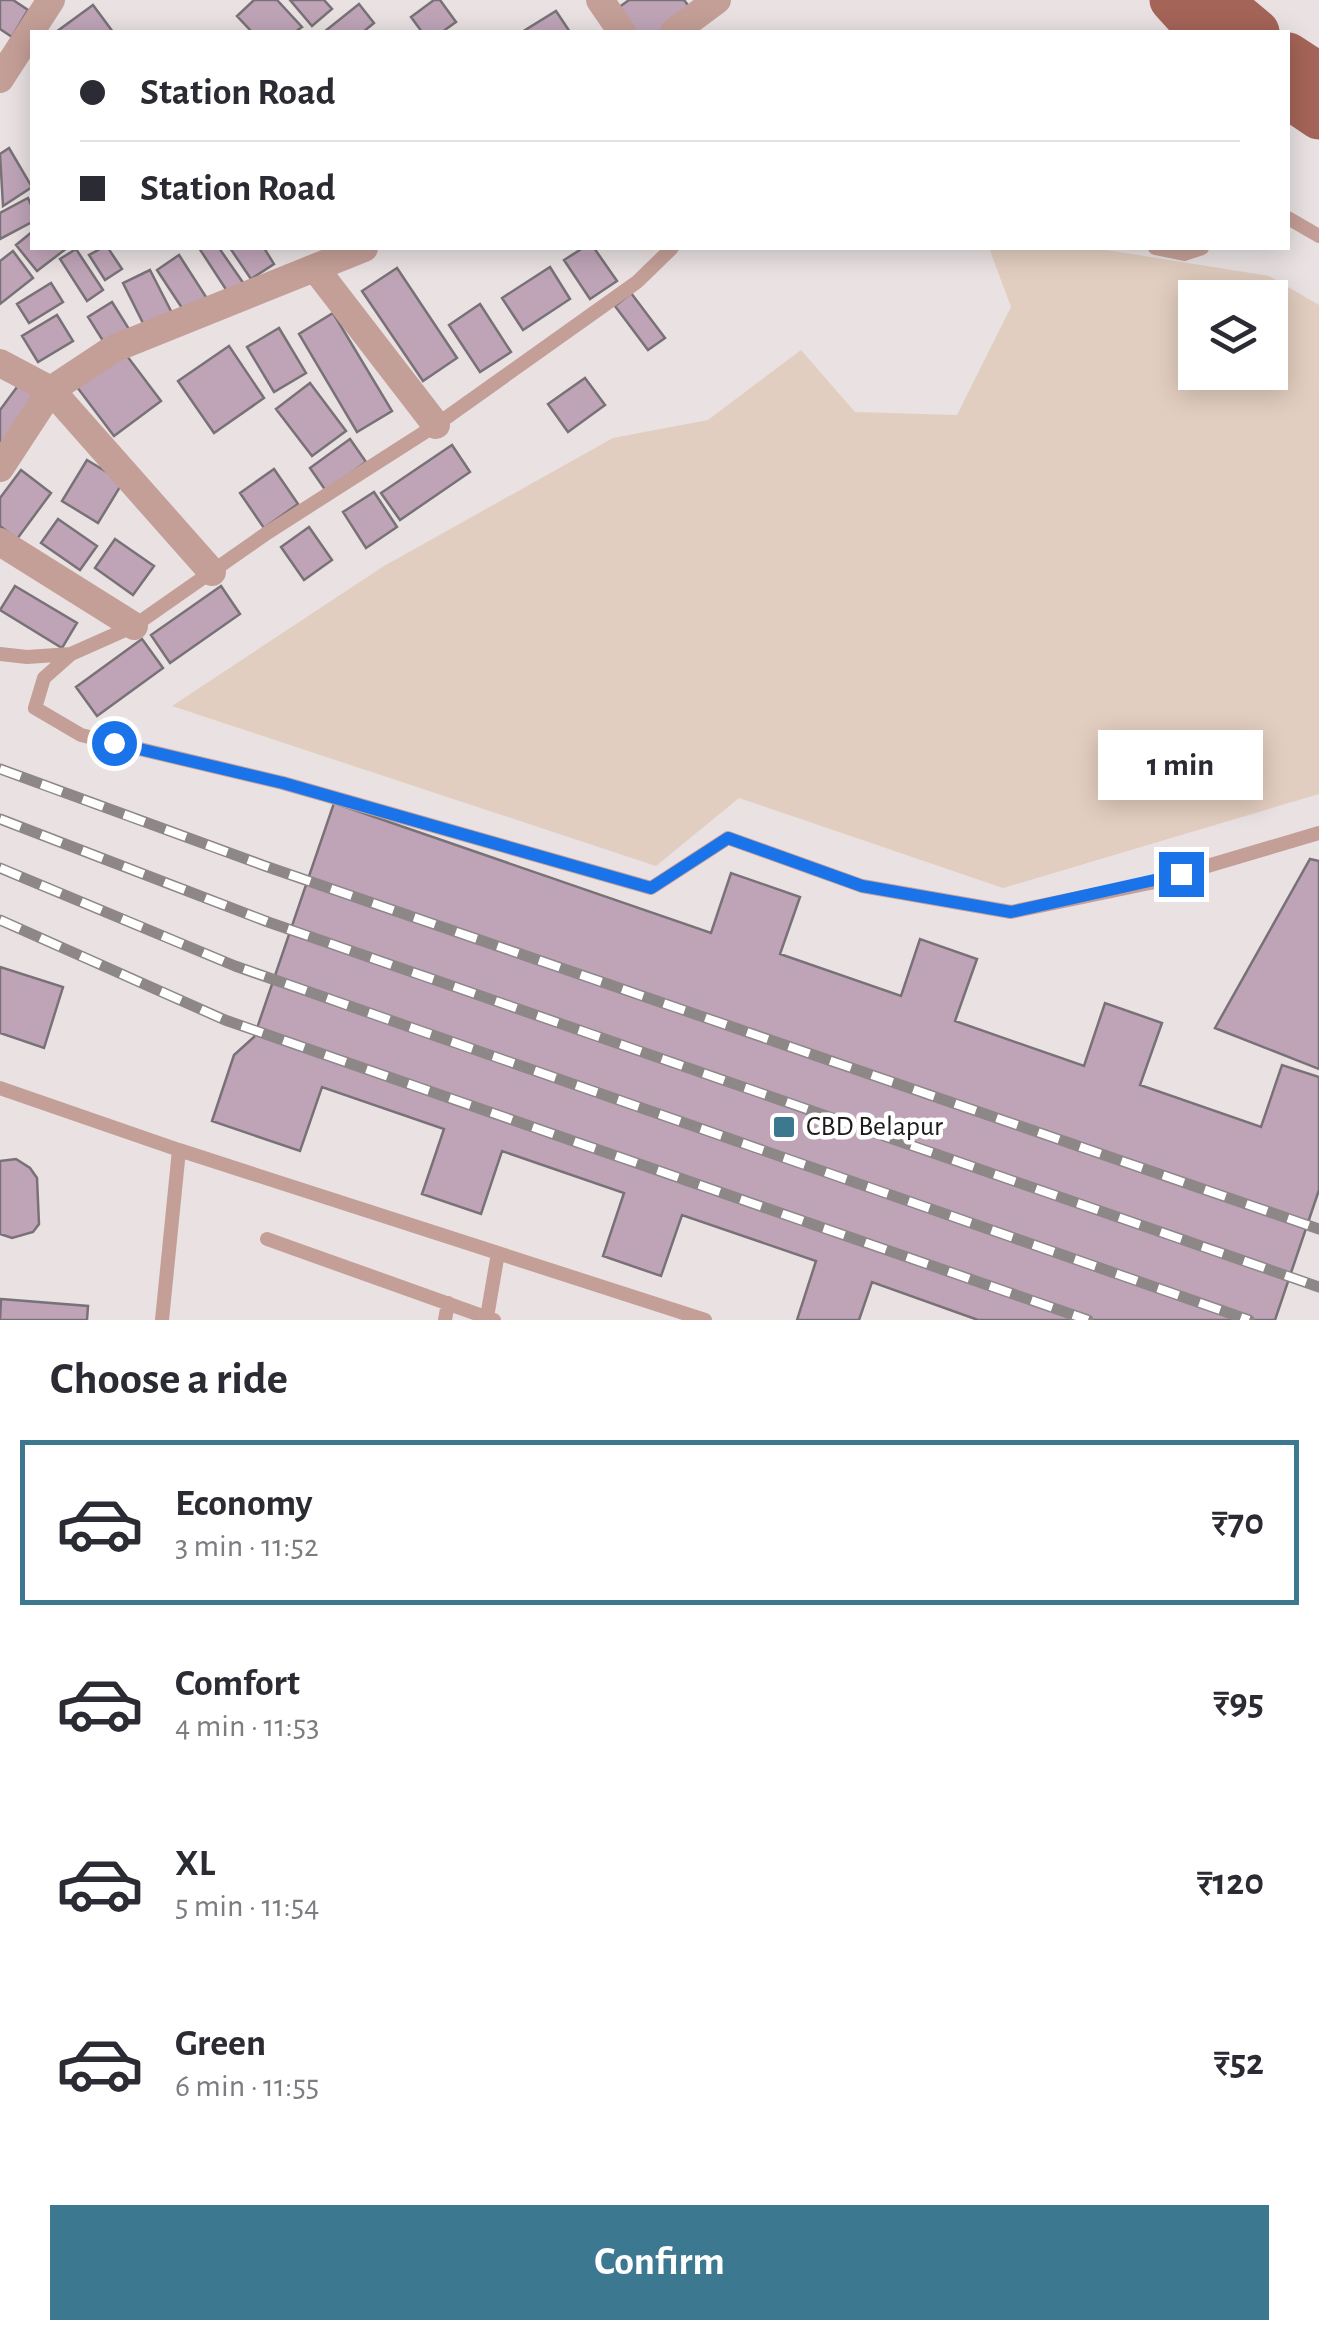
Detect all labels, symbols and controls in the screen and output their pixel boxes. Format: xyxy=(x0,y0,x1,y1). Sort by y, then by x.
text: Station Road xyxy=(140,74,335,112)
text: Station Road xyxy=(140,170,335,208)
map controls xyxy=(1178,280,1288,390)
button: layers xyxy=(1178,280,1288,390)
route start xyxy=(92,721,137,766)
callout: 1 min xyxy=(1098,729,1264,799)
text: 1 min xyxy=(1147,749,1214,781)
route end xyxy=(1159,852,1204,897)
place label: CBD Belapur xyxy=(806,1113,943,1141)
marker: CBD Belapur xyxy=(771,1114,797,1140)
text: Choose a ride xyxy=(50,1357,288,1402)
icon: car xyxy=(55,1478,145,1568)
text: Economy xyxy=(175,1485,313,1523)
text: ₹70 xyxy=(1212,1504,1264,1542)
text: 3 min · 11:52 xyxy=(175,1530,319,1562)
icon: car xyxy=(55,1658,145,1748)
text: Comfort xyxy=(175,1665,300,1703)
text: ₹95 xyxy=(1213,1684,1264,1722)
text: 4 min · 11:53 xyxy=(175,1710,319,1742)
icon: car xyxy=(55,1838,145,1928)
text: XL xyxy=(175,1845,215,1883)
text: ₹120 xyxy=(1197,1864,1264,1902)
text: 5 min · 11:54 xyxy=(175,1890,320,1922)
icon: car xyxy=(55,2018,145,2108)
text: Green xyxy=(175,2025,266,2063)
text: ₹52 xyxy=(1214,2044,1264,2082)
text: 6 min · 11:55 xyxy=(175,2070,319,2102)
button: Confirm xyxy=(50,2205,1269,2320)

